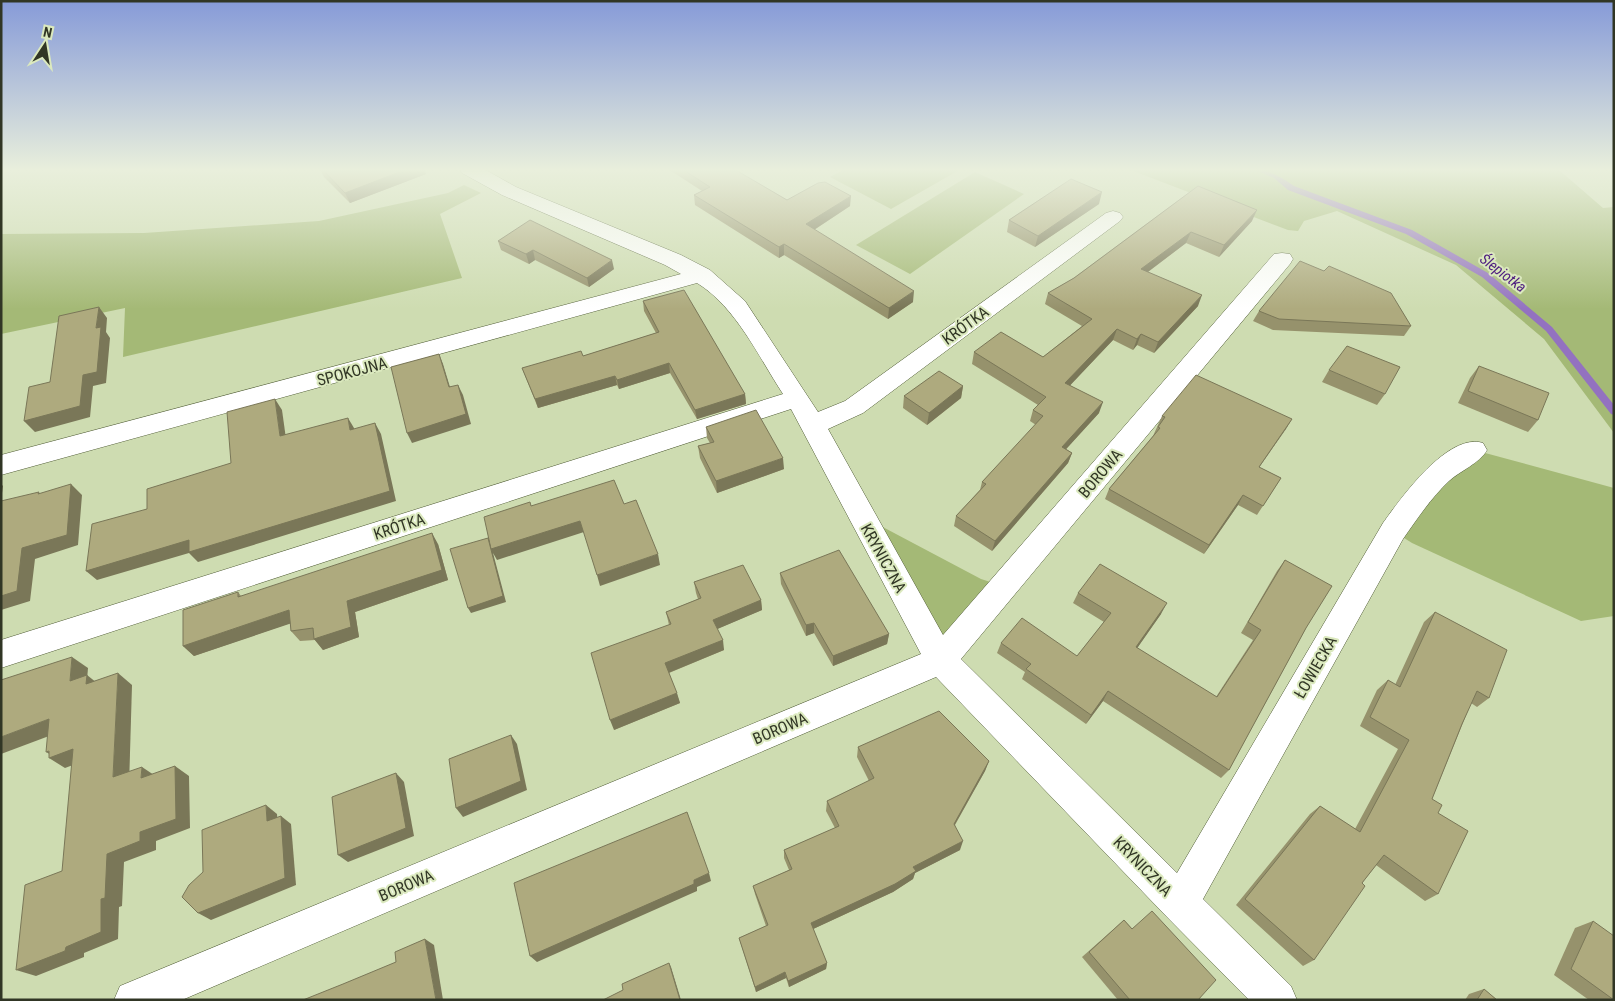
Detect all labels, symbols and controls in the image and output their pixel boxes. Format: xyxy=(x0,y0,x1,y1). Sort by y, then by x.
north arrow xyxy=(20,20,70,70)
text: N xyxy=(42,24,54,41)
water label: Ślepiotka xyxy=(1476,250,1530,296)
street label: KRÓTKA xyxy=(938,301,992,349)
street label: SPOKOJNA xyxy=(315,353,389,390)
street label: BOROWA xyxy=(1075,445,1126,501)
street label: KRÓTKA xyxy=(371,508,427,544)
street label: KRYNICZNA xyxy=(857,520,910,596)
street label: ŁOWIECKA xyxy=(1290,633,1341,702)
street label: BOROWA xyxy=(750,708,810,748)
street label: KRYNICZNA xyxy=(1109,832,1176,900)
street label: BOROWA xyxy=(376,865,436,905)

